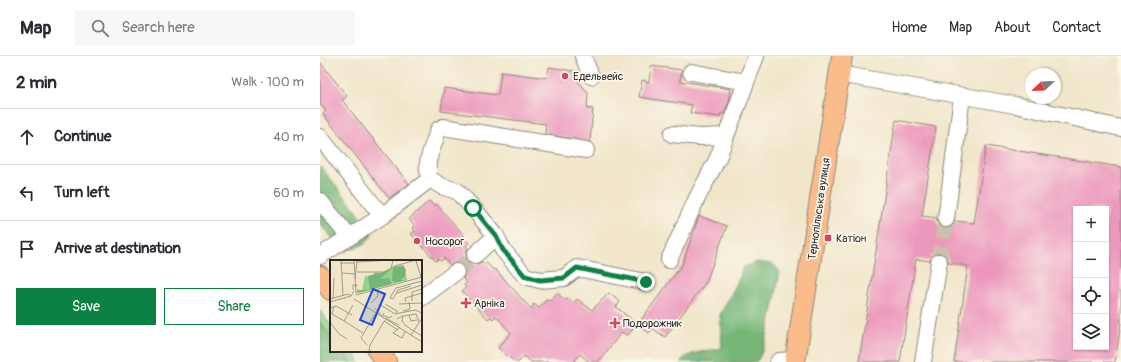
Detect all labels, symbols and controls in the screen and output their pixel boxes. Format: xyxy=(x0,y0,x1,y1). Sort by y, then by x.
search box xyxy=(75,10,355,46)
text: Map xyxy=(20,16,51,40)
icon: search xyxy=(89,17,111,39)
text: Search here xyxy=(121,18,195,37)
text: Home xyxy=(892,19,927,36)
text: Map xyxy=(949,19,972,36)
text: About xyxy=(994,19,1030,36)
text: Contact xyxy=(1052,19,1101,36)
north arrow xyxy=(1025,68,1061,104)
place label: Едельвейс xyxy=(573,70,624,83)
marker: Едельвейс xyxy=(560,71,570,81)
text: 2 min xyxy=(16,72,57,93)
text: Walk · 100 m xyxy=(231,74,304,90)
icon: ahead xyxy=(16,126,38,148)
text: Continue xyxy=(54,127,112,146)
text: 40 m xyxy=(273,129,304,145)
street label: Тернопільська вулиця xyxy=(805,157,833,261)
icon: left xyxy=(16,182,38,204)
text: Turn left xyxy=(54,183,110,202)
text: 60 m xyxy=(273,185,304,201)
route start xyxy=(464,199,482,217)
map controls xyxy=(1073,206,1109,350)
button: + xyxy=(1073,206,1109,242)
place label: Катіон xyxy=(836,232,866,245)
marker: Катіон xyxy=(823,233,833,243)
place label: Носорог xyxy=(425,235,464,248)
marker: Носорог xyxy=(412,236,422,246)
icon: arrive xyxy=(16,238,38,260)
text: Arrive at destination xyxy=(54,239,181,258)
button: − xyxy=(1073,242,1109,278)
inset map xyxy=(330,260,422,352)
route end xyxy=(637,273,655,291)
button: locate xyxy=(1073,278,1109,314)
button: Save xyxy=(16,288,156,325)
button: Share xyxy=(164,288,304,325)
place label: Арніка xyxy=(474,297,505,310)
marker: Арніка xyxy=(461,298,471,308)
button: layers xyxy=(1073,314,1109,350)
place label: Подорожник xyxy=(623,317,683,330)
marker: Подорожник xyxy=(610,318,620,328)

